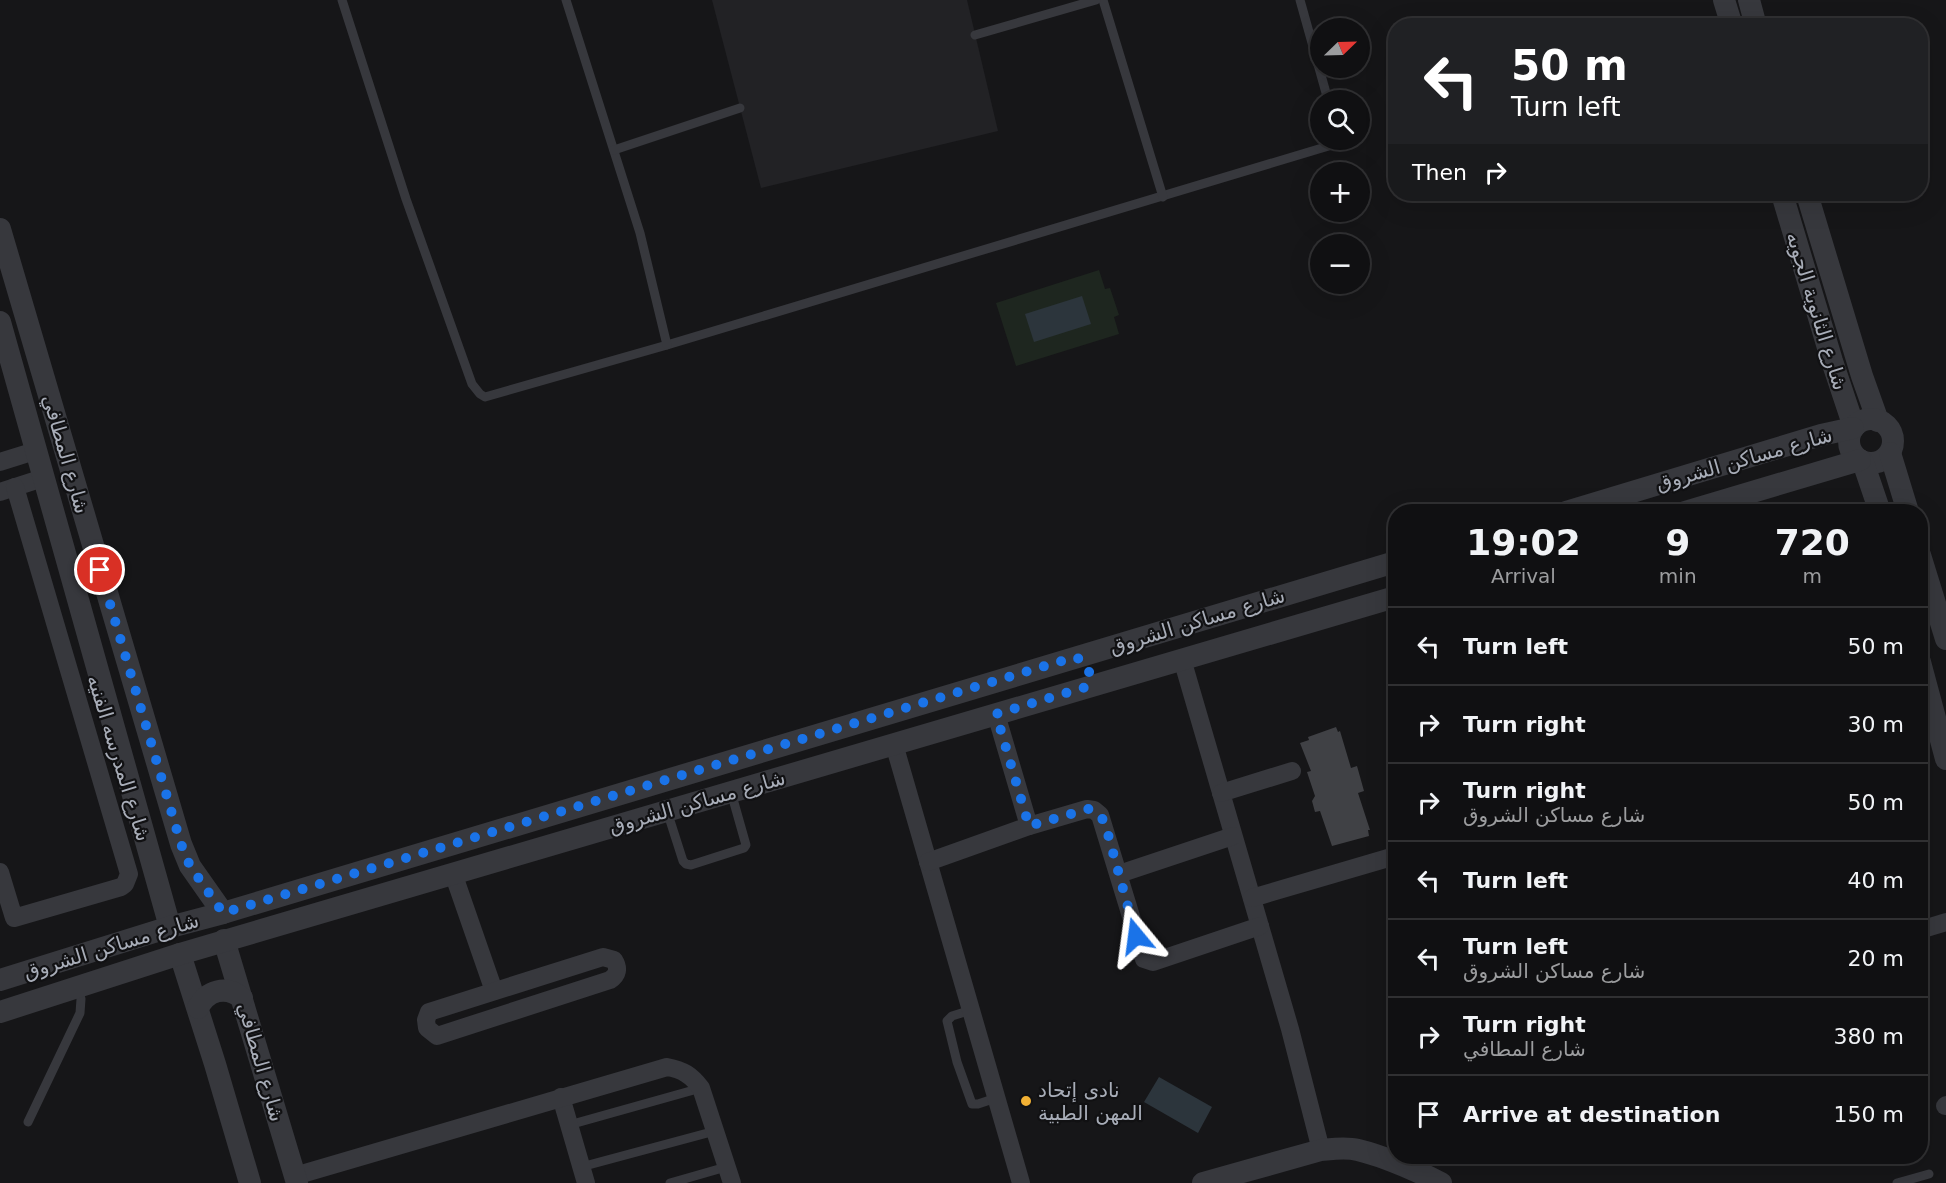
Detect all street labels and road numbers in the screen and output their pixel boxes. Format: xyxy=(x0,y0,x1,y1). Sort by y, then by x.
street label: شارع الثانوية الجويه xyxy=(1782,229,1852,393)
street label: شارع المطافي xyxy=(37,392,94,517)
street label: شارع مساكن الشروق xyxy=(1653,422,1835,496)
street label: شارع مساكن الشروق xyxy=(1106,583,1288,659)
street label: شارع المدرسه الفنيه xyxy=(82,672,156,844)
street label: شارع مساكن الشروق xyxy=(606,765,788,839)
street label: شارع مساكن الشروق xyxy=(20,908,202,984)
street label: شارع المطافي xyxy=(232,1000,289,1125)

